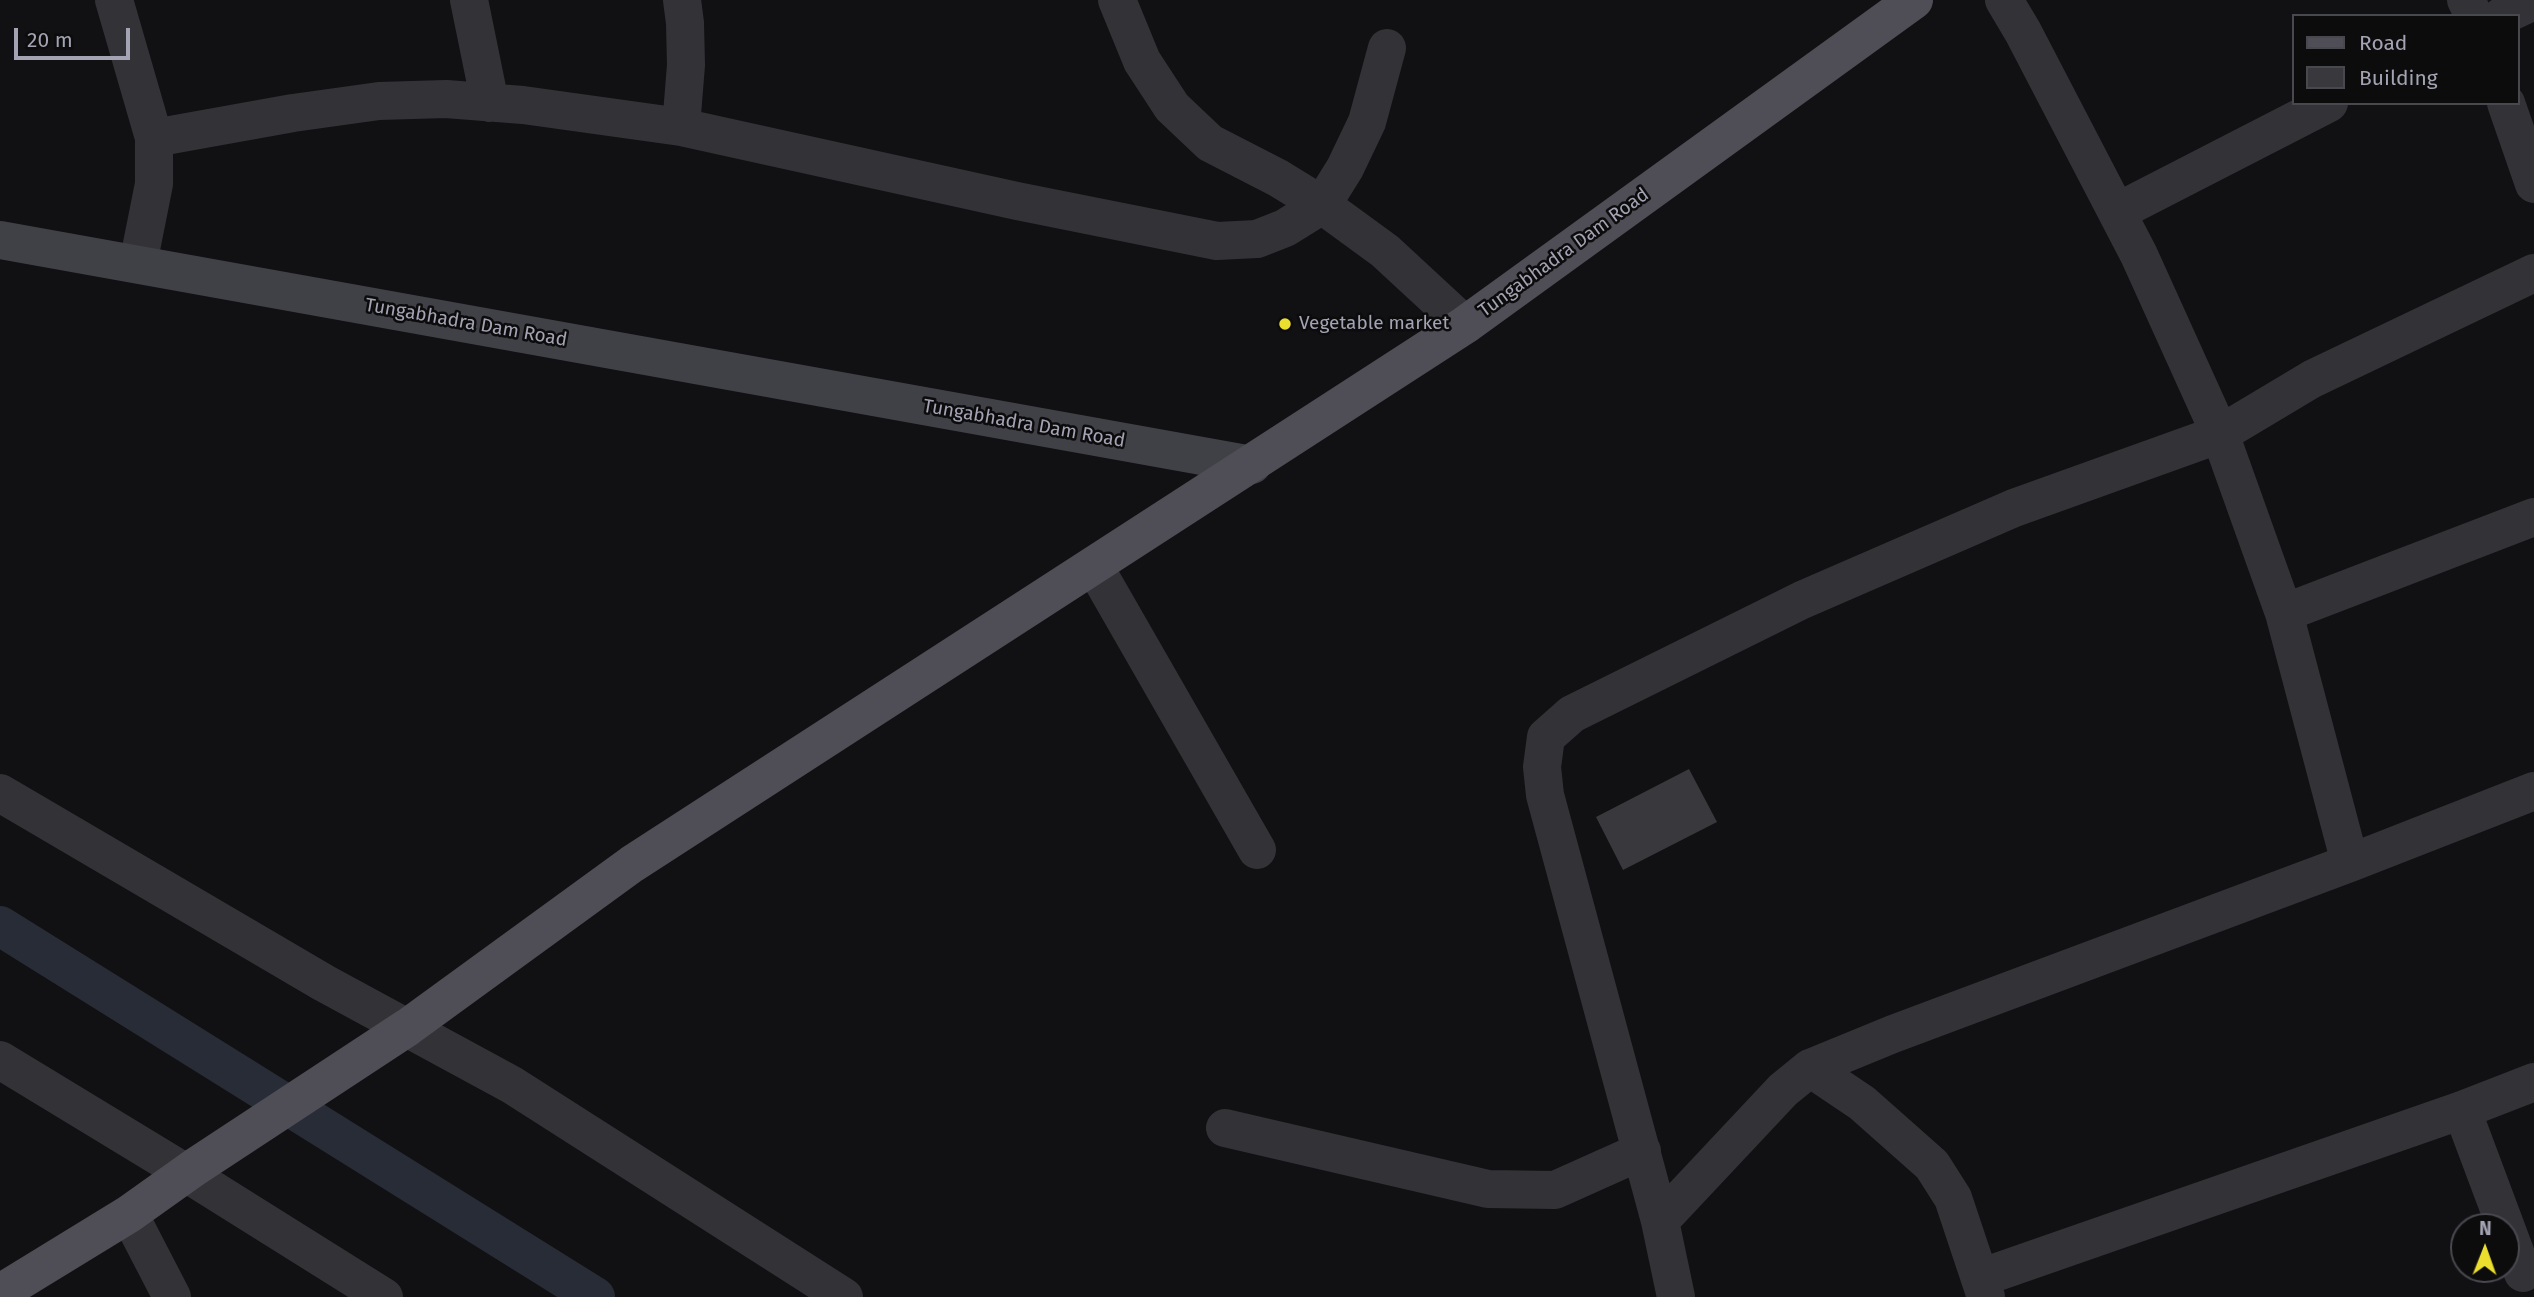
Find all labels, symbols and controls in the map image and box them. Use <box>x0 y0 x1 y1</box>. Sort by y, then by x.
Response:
scale bar <box>18 14 133 58</box>
legend <box>2292 14 2520 105</box>
text: 20 m <box>27 27 73 53</box>
text: Road <box>2359 30 2407 56</box>
text: Building <box>2359 65 2438 91</box>
street label: Tungabhadra Dam Road <box>1474 184 1654 322</box>
street label: Tungabhadra Dam Road <box>363 294 569 352</box>
place label: Vegetable market <box>1299 313 1449 335</box>
marker: Vegetable market <box>1277 316 1293 332</box>
street label: Tungabhadra Dam Road <box>921 395 1127 453</box>
north arrow <box>2450 1213 2520 1283</box>
text: N <box>2479 1217 2492 1240</box>

